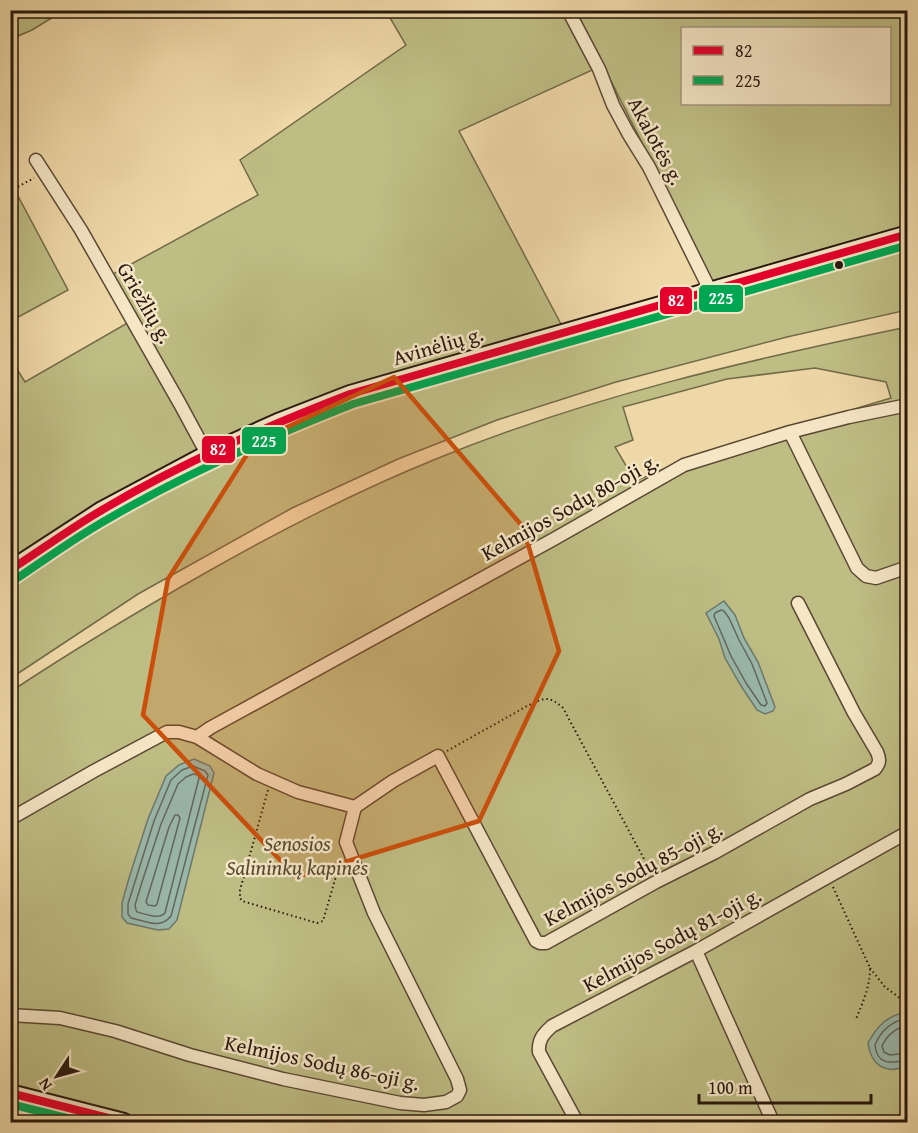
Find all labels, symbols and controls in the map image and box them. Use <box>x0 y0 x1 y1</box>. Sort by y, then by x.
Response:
legend <box>681 27 891 105</box>
text: 82 <box>735 37 752 64</box>
text: 225 <box>735 67 761 94</box>
street label: Akalotės g. <box>620 91 693 190</box>
street label: Griežlių g. <box>110 256 181 349</box>
unlabelled marker <box>833 259 845 271</box>
line badge: 225 <box>698 284 744 313</box>
line badge: 82 <box>659 286 693 315</box>
text: 225 <box>709 286 733 310</box>
text: 82 <box>668 288 684 312</box>
street label: Avinėlių g. <box>389 318 487 373</box>
line badge: 225 <box>241 426 287 455</box>
text: 225 <box>252 429 276 453</box>
line badge: 82 <box>201 435 236 464</box>
text: 82 <box>210 437 226 461</box>
street label: Kelmijos Sodų 80-oji g. <box>475 445 664 568</box>
street label: Kelmijos Sodų 85-oji g. <box>538 813 728 934</box>
park label: Senosios Salininkų kapinės <box>226 828 369 883</box>
street label: Kelmijos Sodų 81-oji g. <box>577 879 767 1000</box>
street label: Kelmijos Sodų 86-oji g. <box>222 1027 422 1098</box>
north arrow <box>27 1046 87 1106</box>
scale bar <box>699 1067 872 1105</box>
text: N <box>32 1073 58 1096</box>
text: 100 m <box>708 1074 753 1101</box>

